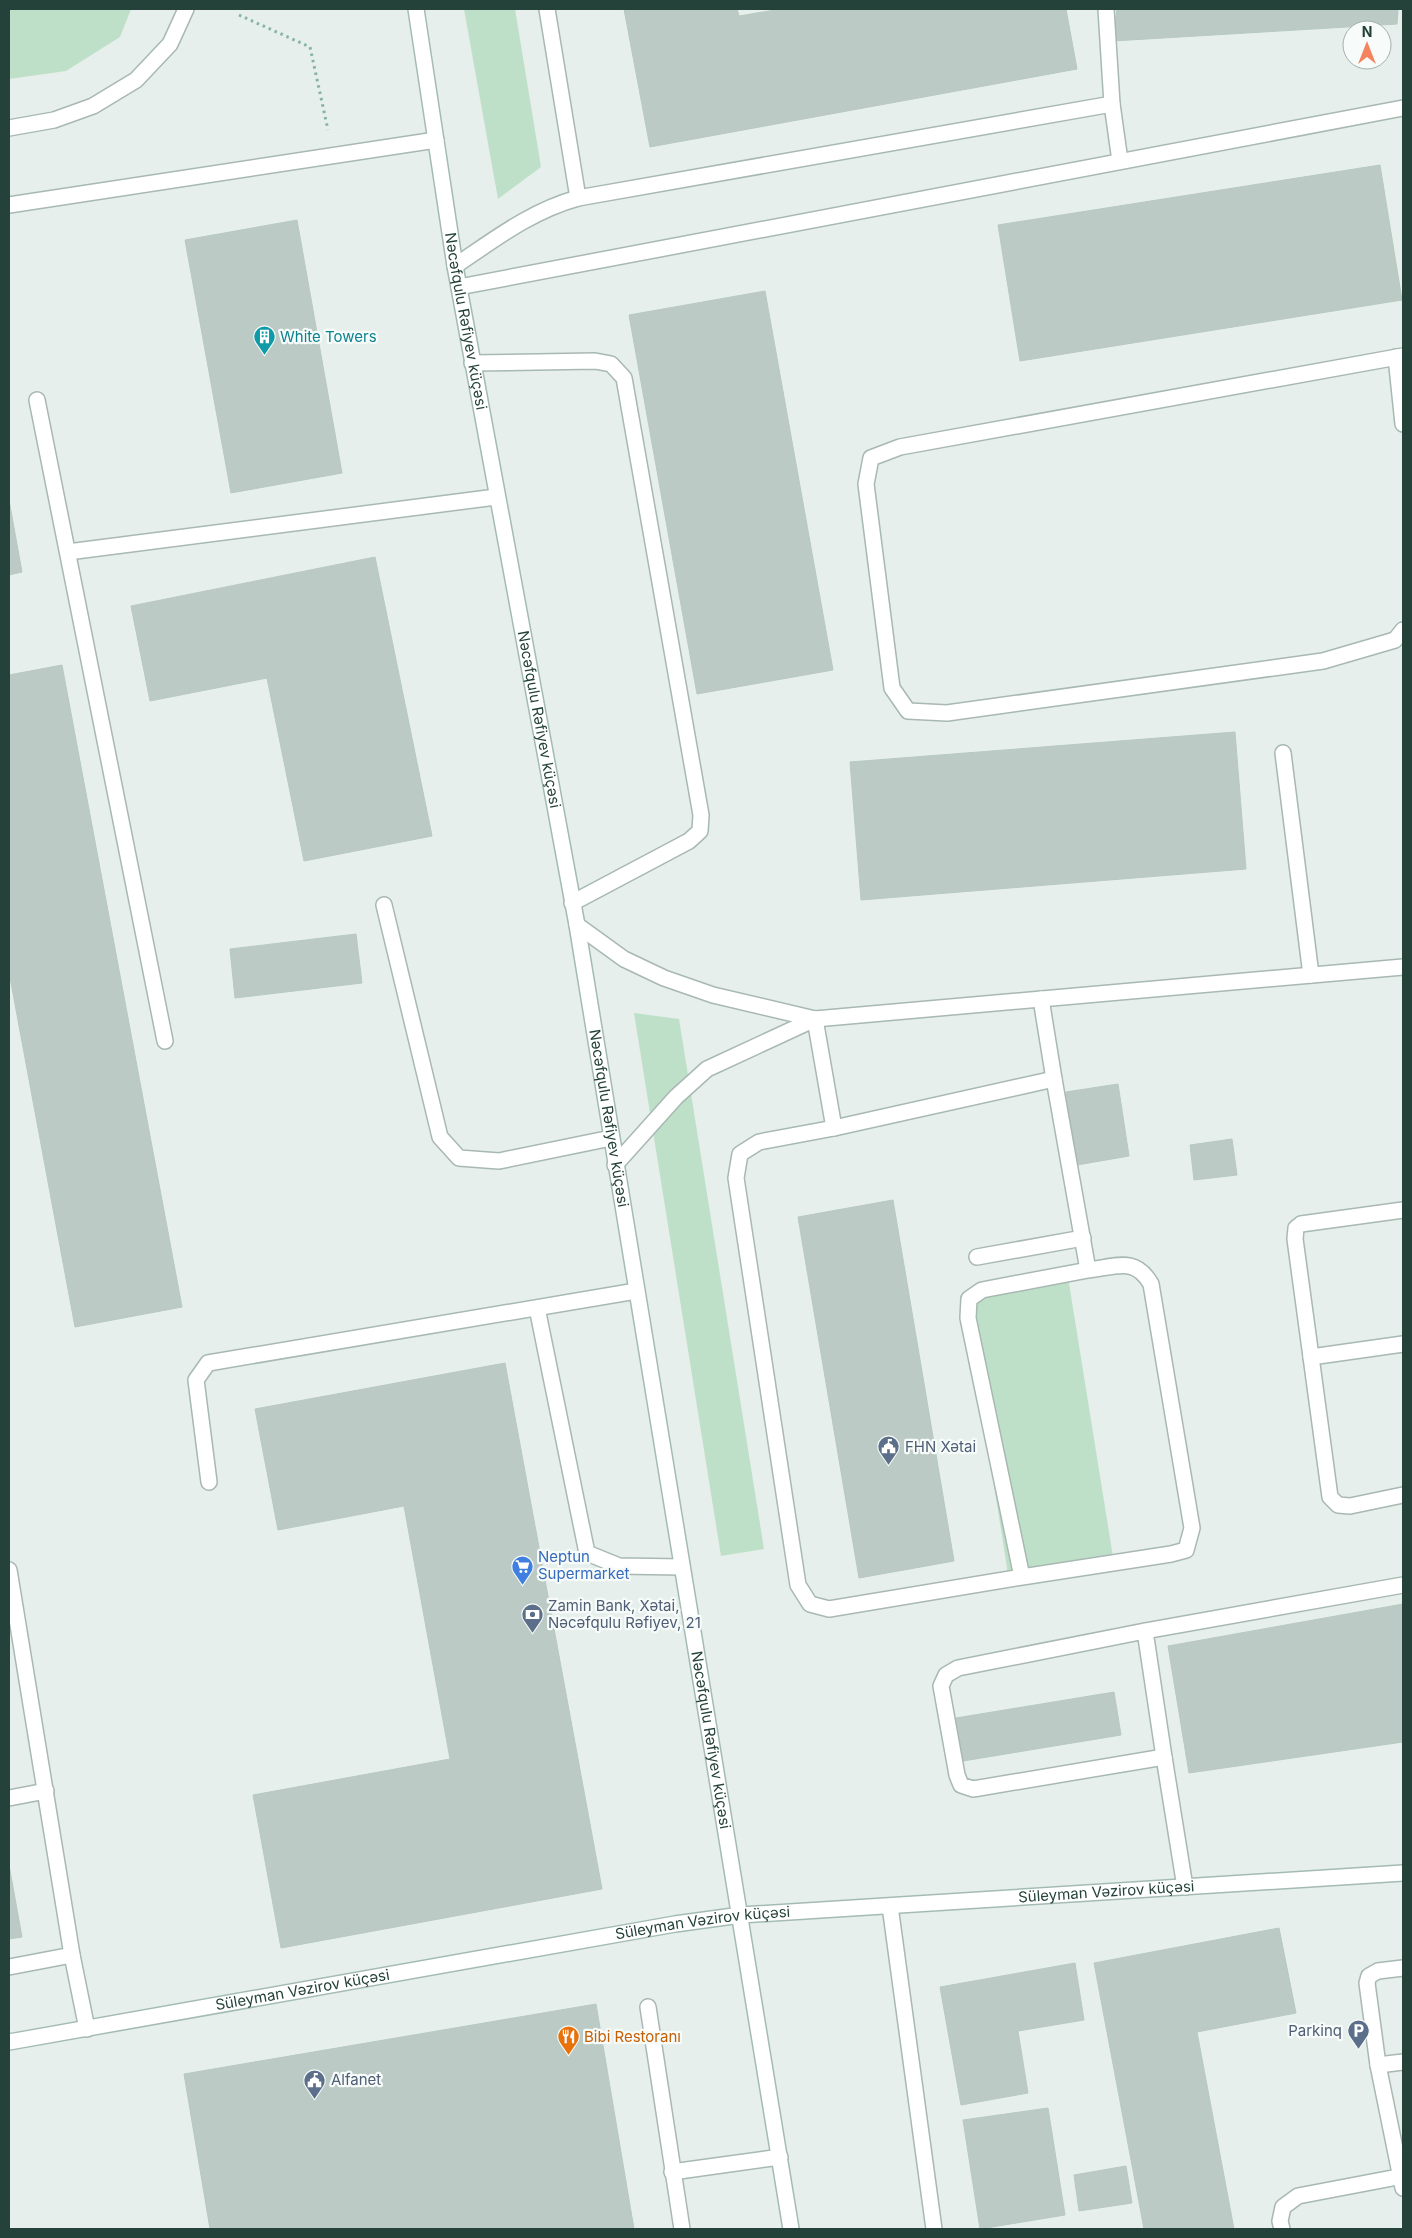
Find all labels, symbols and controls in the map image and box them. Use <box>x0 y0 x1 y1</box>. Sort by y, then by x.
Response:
north arrow <box>1342 20 1392 70</box>
text: N <box>1362 23 1372 40</box>
street label: Nəcəfqulu Rəfiyev küçəsi <box>441 231 491 411</box>
building icon: White Towers <box>252 325 276 356</box>
place label: White Towers <box>280 327 377 346</box>
street label: Nəcəfqulu Rəfiyev küçəsi <box>514 629 565 809</box>
street label: Nəcəfqulu Rəfiyev küçəsi <box>585 1028 633 1209</box>
public building icon: FHN Xətai <box>877 1435 901 1466</box>
place label: FHN Xətai <box>905 1437 976 1456</box>
place label: Neptun Supermarket <box>538 1547 629 1583</box>
supermarket icon: Neptun Supermarket <box>510 1554 534 1585</box>
place label: Zamin Bank, Xətai, Nəcəfqulu Rəfiyev, 21 <box>548 1596 701 1632</box>
bank icon: Zamin Bank, Xətai, Nəcəfqulu Rəfiyev, 21 <box>520 1603 544 1634</box>
street label: Nəcəfqulu Rəfiyev küçəsi <box>687 1650 735 1830</box>
street label: Süleyman Vəzirov küçəsi <box>1018 1876 1195 1906</box>
street label: Süleyman Vəzirov küçəsi <box>614 1902 791 1943</box>
street label: Süleyman Vəzirov küçəsi <box>214 1965 391 2014</box>
parking icon: Parkinq <box>1346 2019 1370 2050</box>
place label: Parkinq <box>1288 2021 1342 2040</box>
restaurant icon: ‌Bibi Restoranı <box>556 2025 580 2056</box>
place label: ‌Bibi Restoranı <box>584 2027 681 2046</box>
public building icon: Alfanet <box>303 2068 327 2099</box>
place label: Alfanet <box>331 2070 381 2089</box>

